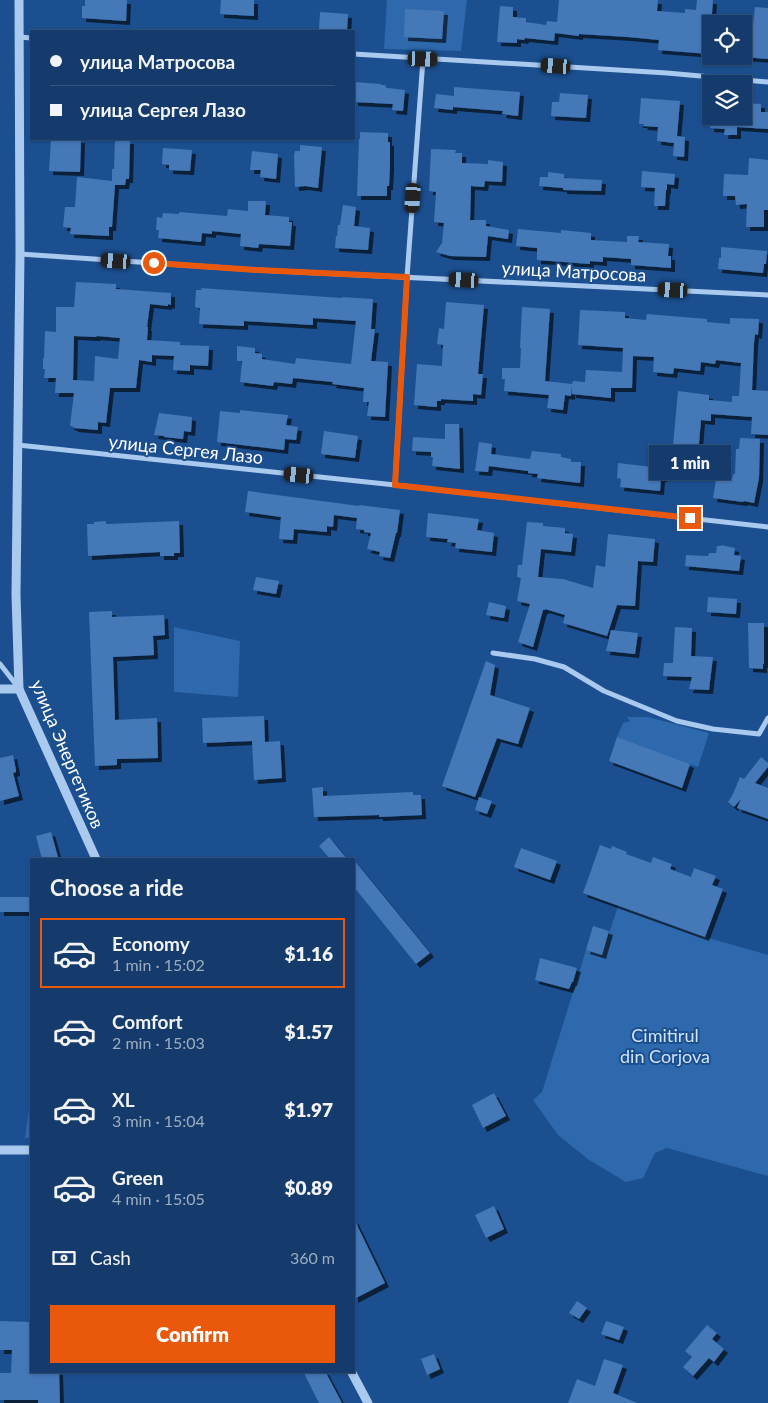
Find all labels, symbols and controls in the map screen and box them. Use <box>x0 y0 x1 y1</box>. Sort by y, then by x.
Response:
map controls <box>702 15 752 125</box>
button: locate <box>702 15 752 65</box>
text: улица Матросова <box>80 50 235 73</box>
car <box>407 51 438 67</box>
car <box>540 57 571 75</box>
button: layers <box>702 75 752 125</box>
text: улица Сергея Лазо <box>80 98 246 121</box>
car <box>404 183 421 213</box>
car <box>100 252 131 270</box>
route start <box>143 252 165 274</box>
street label: улица Матросова <box>501 256 647 286</box>
car <box>448 272 479 288</box>
car <box>657 282 688 298</box>
street label: улица Сергея Лазо <box>108 430 264 468</box>
callout: 1 min <box>649 446 731 480</box>
text: 1 min <box>670 453 710 472</box>
car <box>283 466 314 484</box>
route end <box>679 507 701 529</box>
street label: улица Энергетиков <box>27 676 109 832</box>
text: Choose a ride <box>50 874 184 901</box>
icon: car <box>52 931 97 976</box>
text: Economy <box>112 932 190 955</box>
text: $1.16 <box>284 942 333 965</box>
text: 1 min · 15:02 <box>112 955 205 974</box>
icon: car <box>52 1009 97 1054</box>
text: Comfort <box>112 1010 183 1033</box>
text: $1.57 <box>284 1020 333 1043</box>
park label: Cimitirul din Corjova <box>620 1024 710 1067</box>
text: 2 min · 15:03 <box>112 1033 205 1052</box>
icon: car <box>52 1087 97 1132</box>
text: XL <box>112 1088 135 1111</box>
text: $1.97 <box>284 1098 333 1121</box>
text: 3 min · 15:04 <box>112 1111 205 1130</box>
icon: car <box>52 1165 97 1210</box>
text: Green <box>112 1166 163 1189</box>
text: $0.89 <box>284 1176 333 1199</box>
text: 4 min · 15:05 <box>112 1189 205 1208</box>
icon: cash <box>50 1244 78 1272</box>
text: Cash <box>90 1246 131 1269</box>
text: 360 m <box>290 1248 335 1267</box>
button: Confirm <box>50 1305 335 1363</box>

